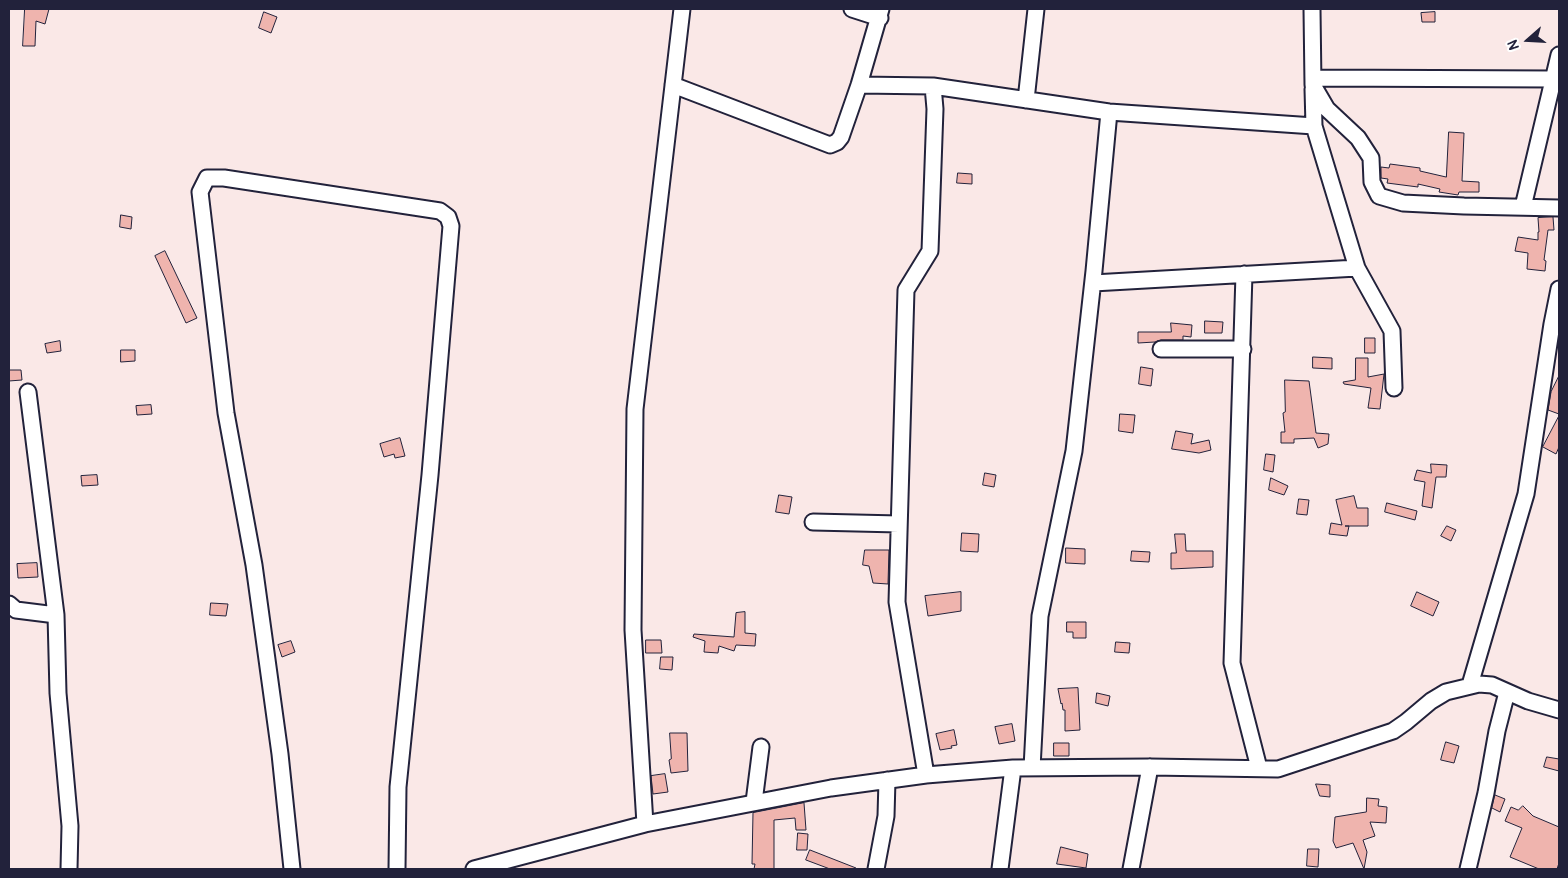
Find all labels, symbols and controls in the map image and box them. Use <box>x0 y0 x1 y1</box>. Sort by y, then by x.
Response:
north arrow <box>1503 15 1553 65</box>
text: N <box>1504 38 1523 52</box>

